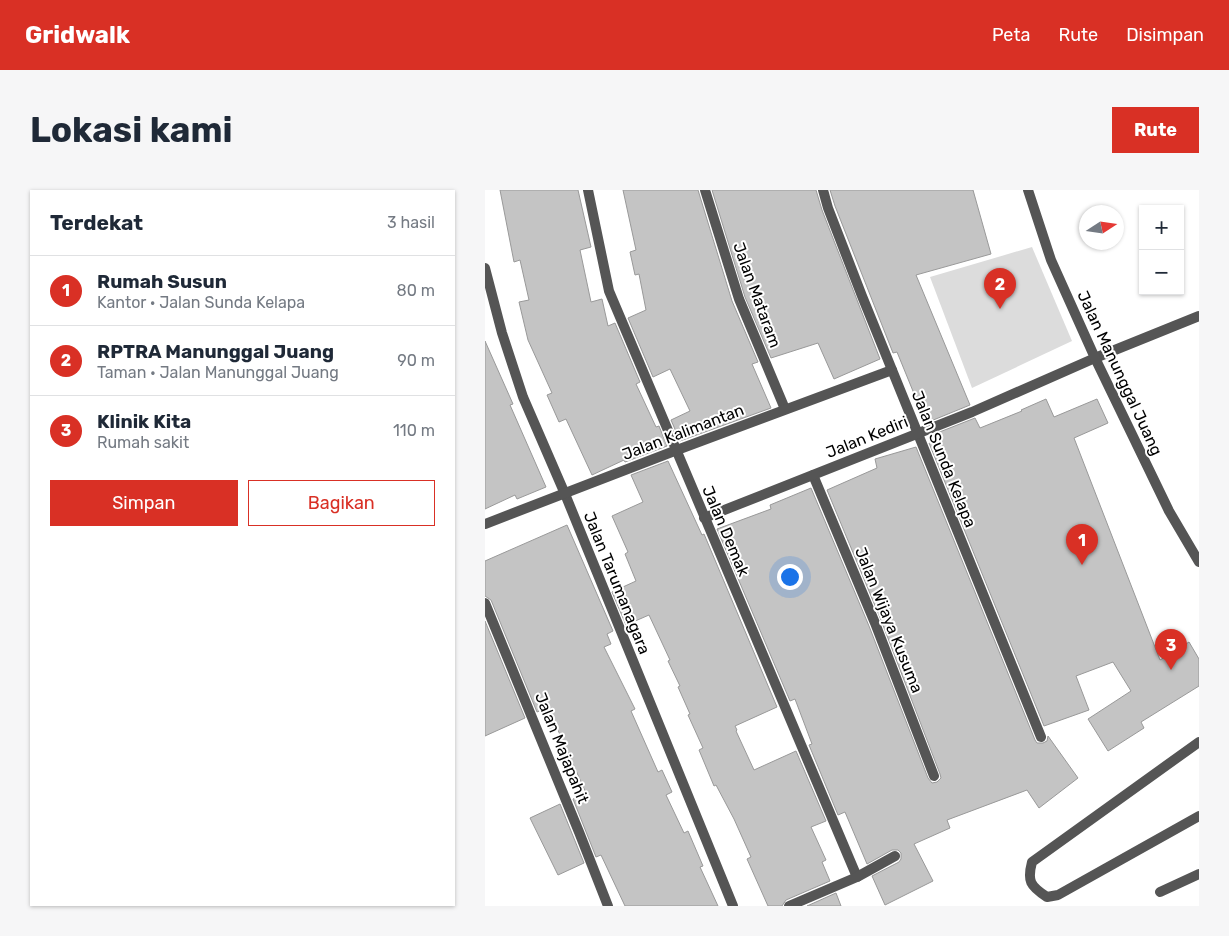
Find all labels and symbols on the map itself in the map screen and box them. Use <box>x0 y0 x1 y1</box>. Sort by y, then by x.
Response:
north arrow <box>1079 205 1124 250</box>
street label: Jalan Mataram <box>729 240 785 350</box>
pin: 2 <box>984 268 1016 309</box>
street label: Jalan Manunggal Juang <box>1073 288 1167 458</box>
street label: Jalan Sunda Kelapa <box>908 388 980 530</box>
street label: Jalan Kalimantan <box>619 400 747 464</box>
street label: Jalan Kediri <box>823 412 911 462</box>
street label: Jalan Demak <box>698 483 754 580</box>
street label: Jalan Tarumanagara <box>580 509 654 657</box>
pin: 1 <box>1066 524 1098 565</box>
street label: Jalan Wijaya Kusuma <box>851 544 927 696</box>
your location <box>777 564 803 590</box>
pin: 3 <box>1155 629 1187 670</box>
street label: Jalan Majapahit <box>531 690 593 806</box>

